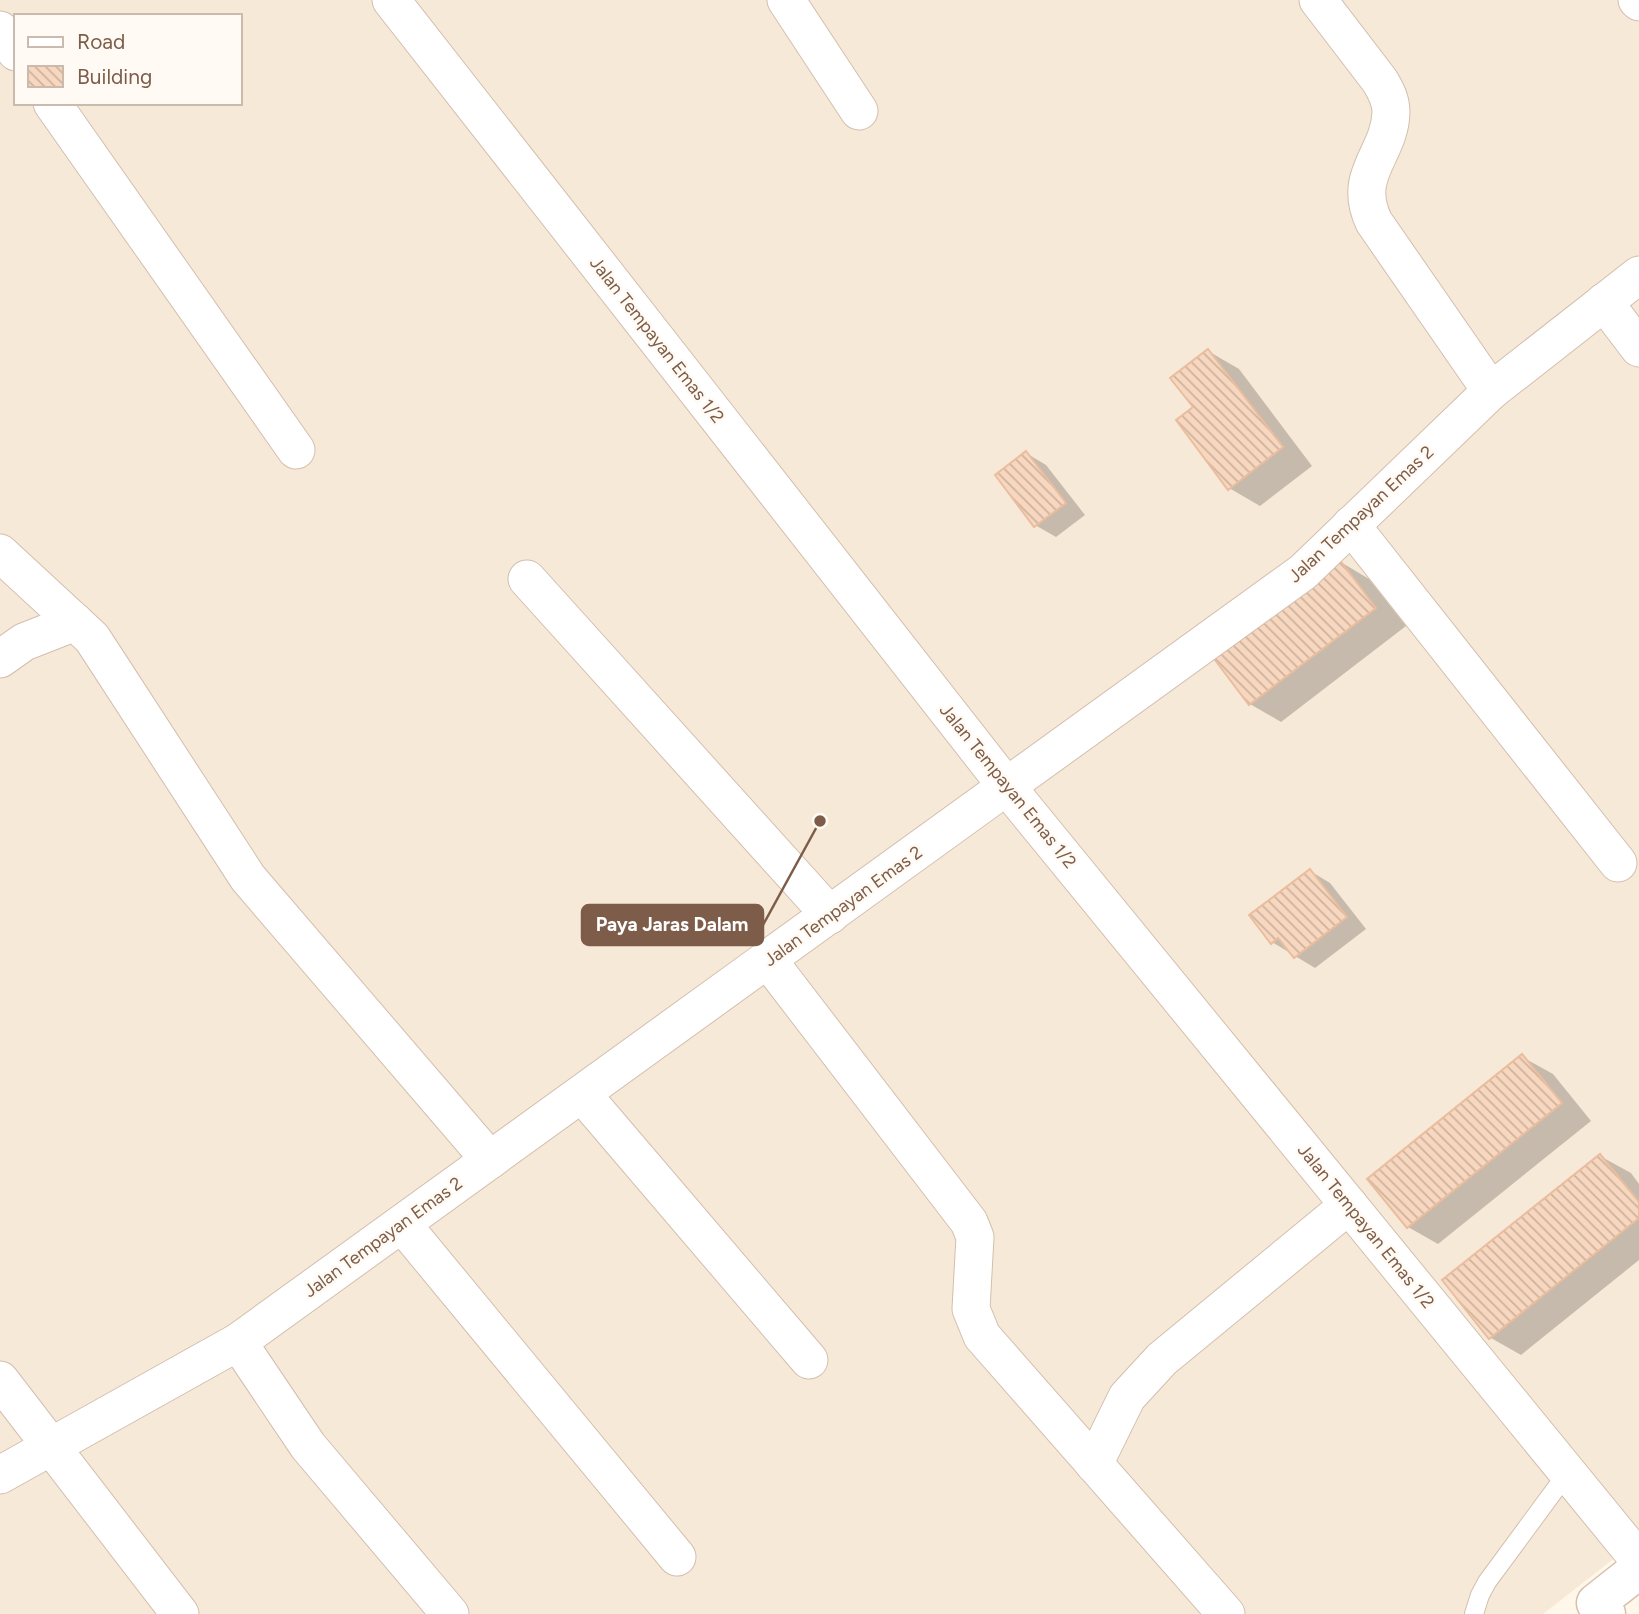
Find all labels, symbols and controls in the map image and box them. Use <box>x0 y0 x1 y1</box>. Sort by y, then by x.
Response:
legend <box>14 14 242 105</box>
text: Road <box>77 29 125 54</box>
text: Building <box>77 64 152 89</box>
street label: Jalan Tempayan Emas 1/2 <box>585 252 729 428</box>
street label: Jalan Tempayan Emas 2 <box>1284 441 1438 587</box>
street label: Jalan Tempayan Emas 1/2 <box>935 699 1081 873</box>
street label: Jalan Tempayan Emas 2 <box>759 841 927 971</box>
callout: Paya Jaras Dalam <box>582 905 763 945</box>
text: Paya Jaras Dalam <box>596 913 748 936</box>
street label: Jalan Tempayan Emas 1/2 <box>1293 1139 1439 1313</box>
street label: Jalan Tempayan Emas 2 <box>299 1172 467 1302</box>

